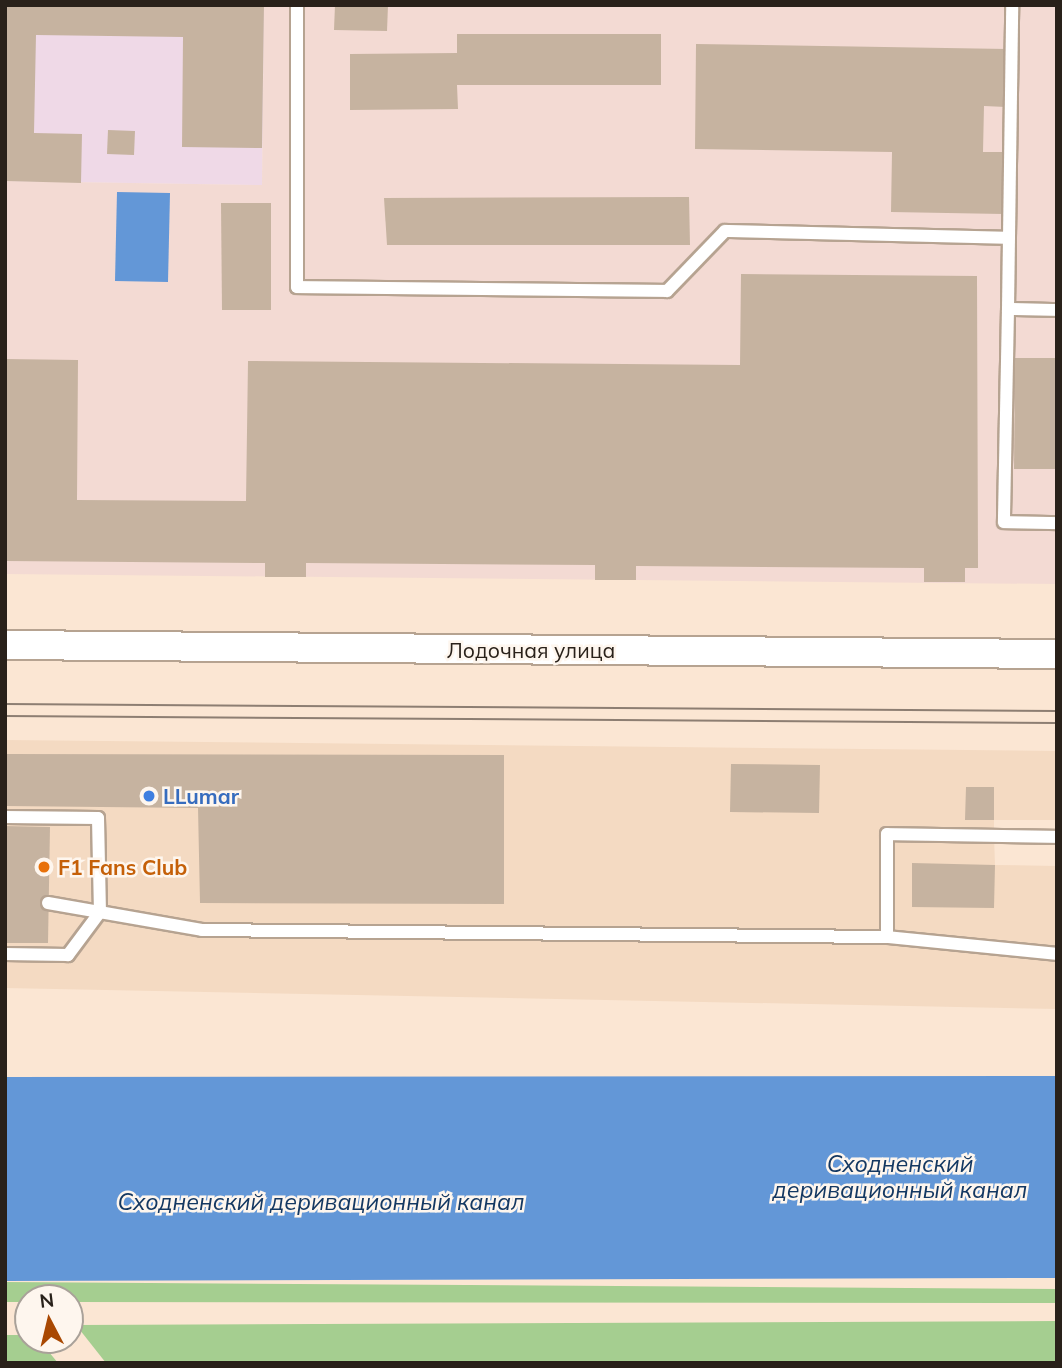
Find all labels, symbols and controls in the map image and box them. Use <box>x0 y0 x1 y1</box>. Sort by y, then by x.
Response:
street label: Лодочная улица <box>447 637 615 663</box>
place label: LLumar <box>163 783 239 809</box>
marker: LLumar <box>141 788 157 804</box>
place label: F1 Fans Club <box>58 854 187 880</box>
marker: F1 Fans Club <box>36 859 52 875</box>
water label: Сходненский деривационный канал <box>773 1150 1027 1204</box>
water label: Сходненский деривационный канал <box>117 1188 525 1216</box>
north arrow <box>14 1284 84 1354</box>
text: N <box>38 1287 55 1313</box>

